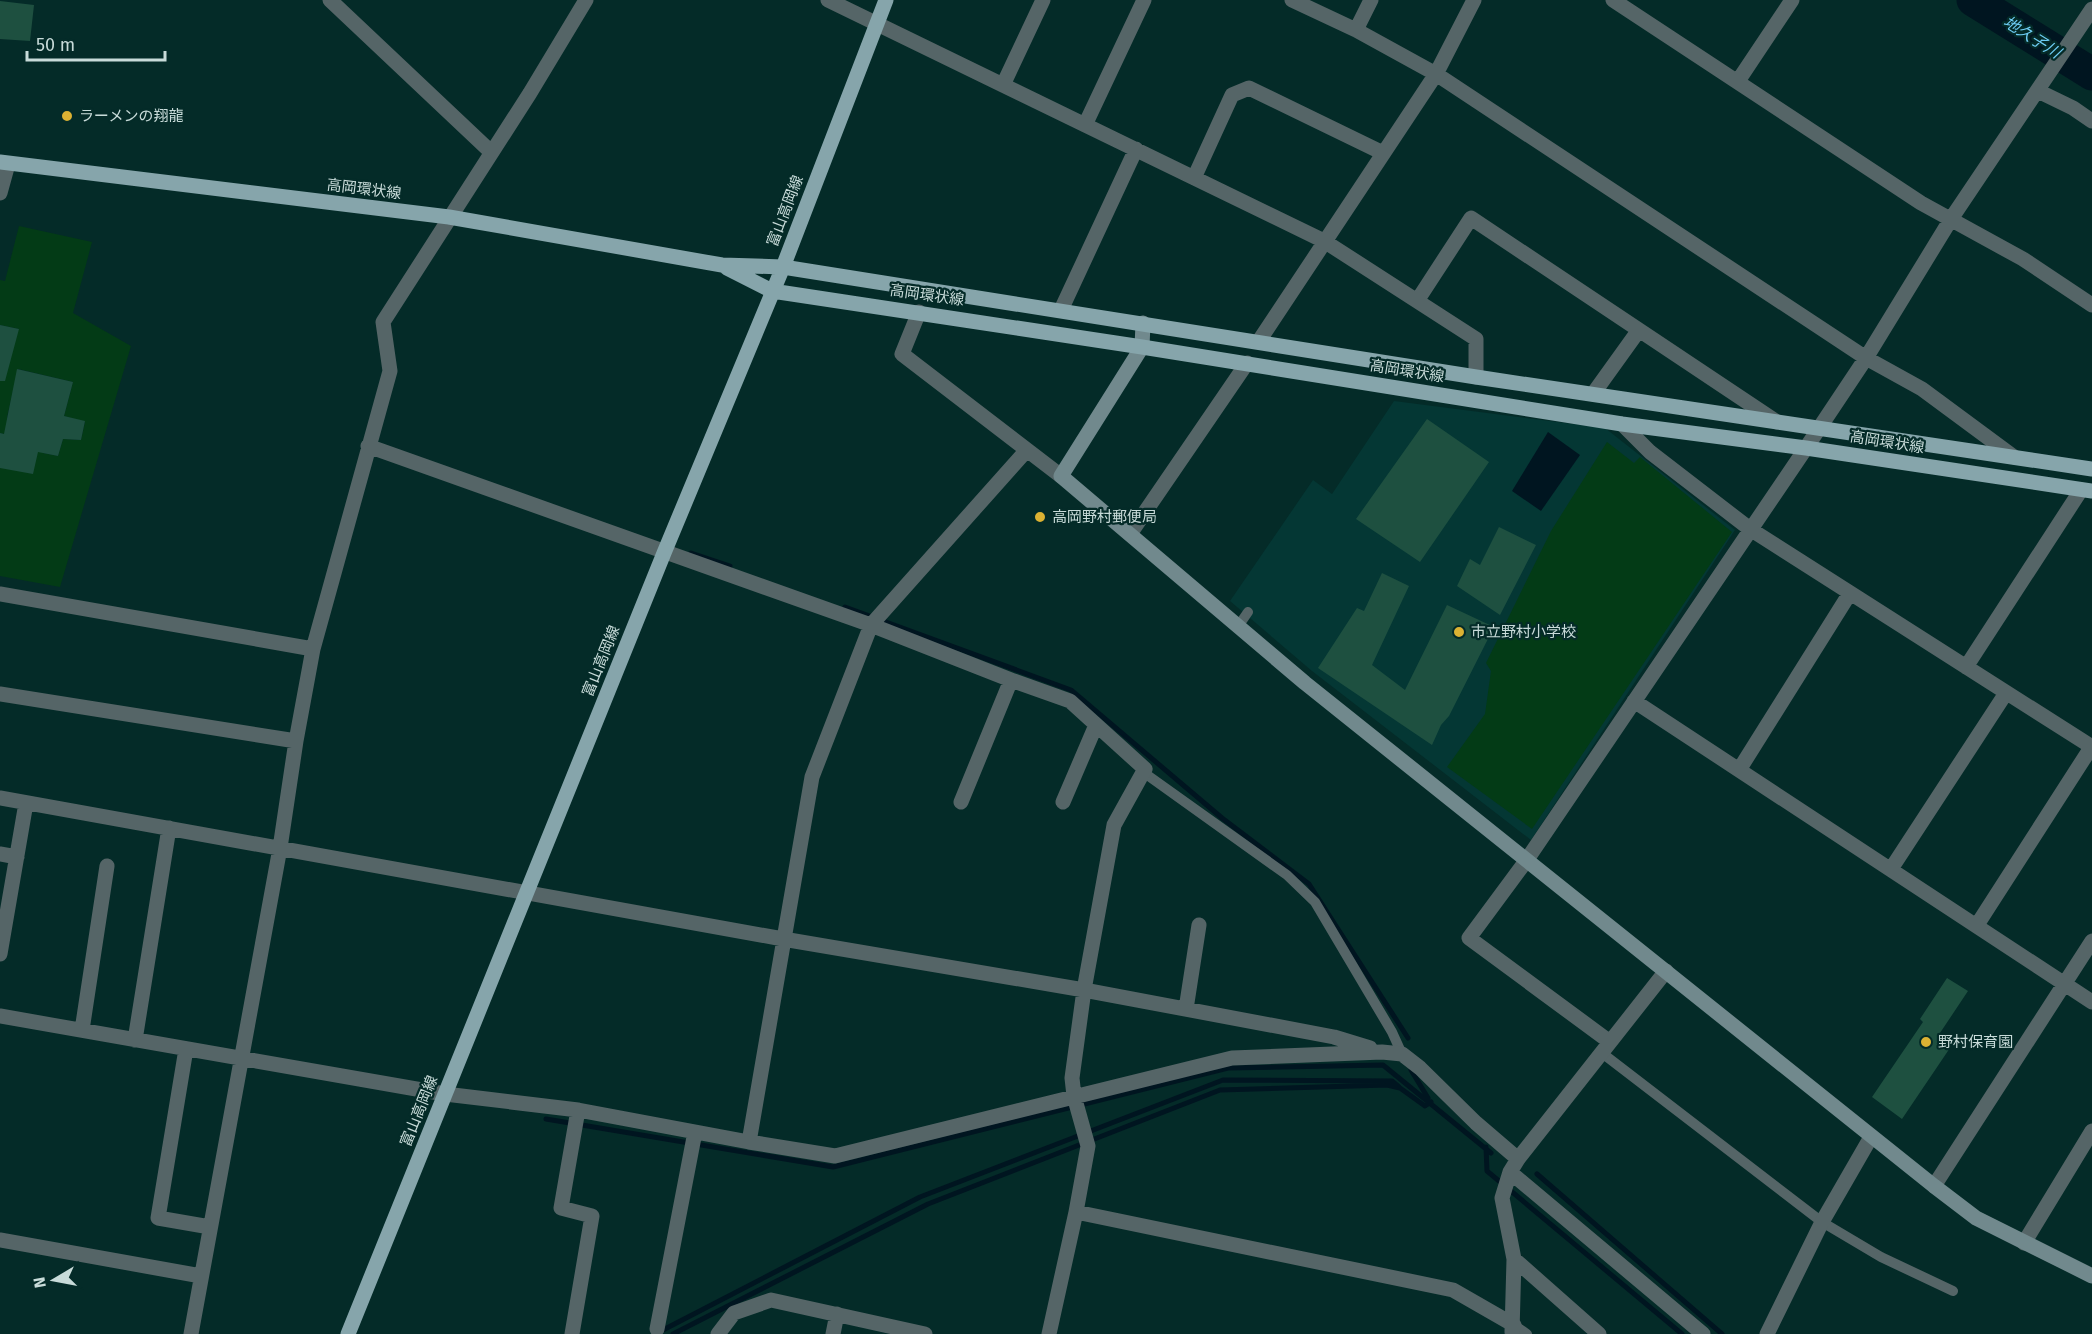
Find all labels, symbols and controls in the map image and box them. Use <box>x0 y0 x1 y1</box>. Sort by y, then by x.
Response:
water label: 地久子川 <box>2000 12 2066 63</box>
scale bar <box>27 24 165 62</box>
text: 50 m <box>36 34 75 56</box>
place label: ラーメンの翔龍 <box>79 107 183 125</box>
marker: ラーメンの翔龍 <box>60 109 74 123</box>
street label: 富山高岡線 <box>763 173 807 249</box>
street label: 高岡環状線 <box>326 175 402 203</box>
street label: 高岡環状線 <box>889 281 965 309</box>
street label: 高岡環状線 <box>1369 356 1445 386</box>
street label: 高岡環状線 <box>1849 427 1925 457</box>
place label: 高岡野村郵便局 <box>1052 508 1157 526</box>
marker: 高岡野村郵便局 <box>1033 510 1047 524</box>
street label: 富山高岡線 <box>579 623 623 699</box>
place label: 市立野村小学校 <box>1471 623 1576 641</box>
marker: 市立野村小学校 <box>1452 625 1466 639</box>
place label: 野村保育園 <box>1938 1033 2013 1051</box>
marker: 野村保育園 <box>1919 1035 1933 1049</box>
street label: 富山高岡線 <box>397 1073 441 1149</box>
north arrow <box>24 1250 84 1310</box>
text: N <box>29 1276 50 1289</box>

